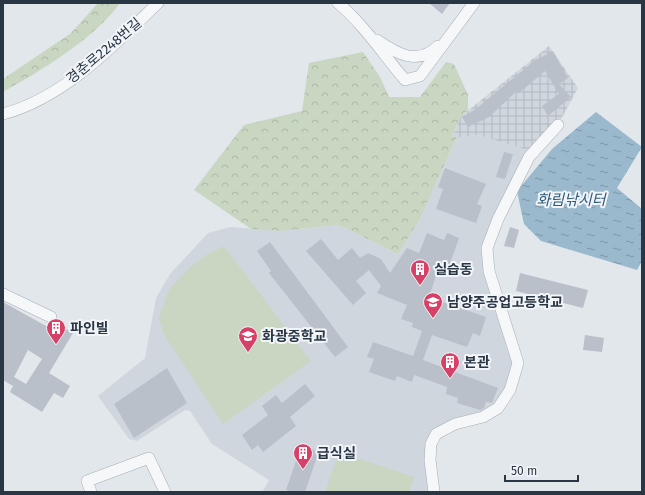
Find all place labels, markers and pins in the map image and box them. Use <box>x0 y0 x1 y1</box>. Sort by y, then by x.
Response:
building icon: 실습동 <box>409 258 431 286</box>
place label: 실습동 <box>434 261 473 278</box>
school or university icon: 남양주공업고등학교 <box>422 291 444 319</box>
place label: 남양주공업고등학교 <box>447 294 563 311</box>
building icon: 파인빌 <box>45 317 67 345</box>
place label: 파인빌 <box>70 320 109 337</box>
school or university icon: 화광중학교 <box>237 325 259 353</box>
place label: 화광중학교 <box>262 328 327 345</box>
building icon: 본관 <box>439 351 461 379</box>
place label: 본관 <box>464 354 490 371</box>
building icon: 급식실 <box>292 442 314 470</box>
place label: 급식실 <box>317 445 356 462</box>

